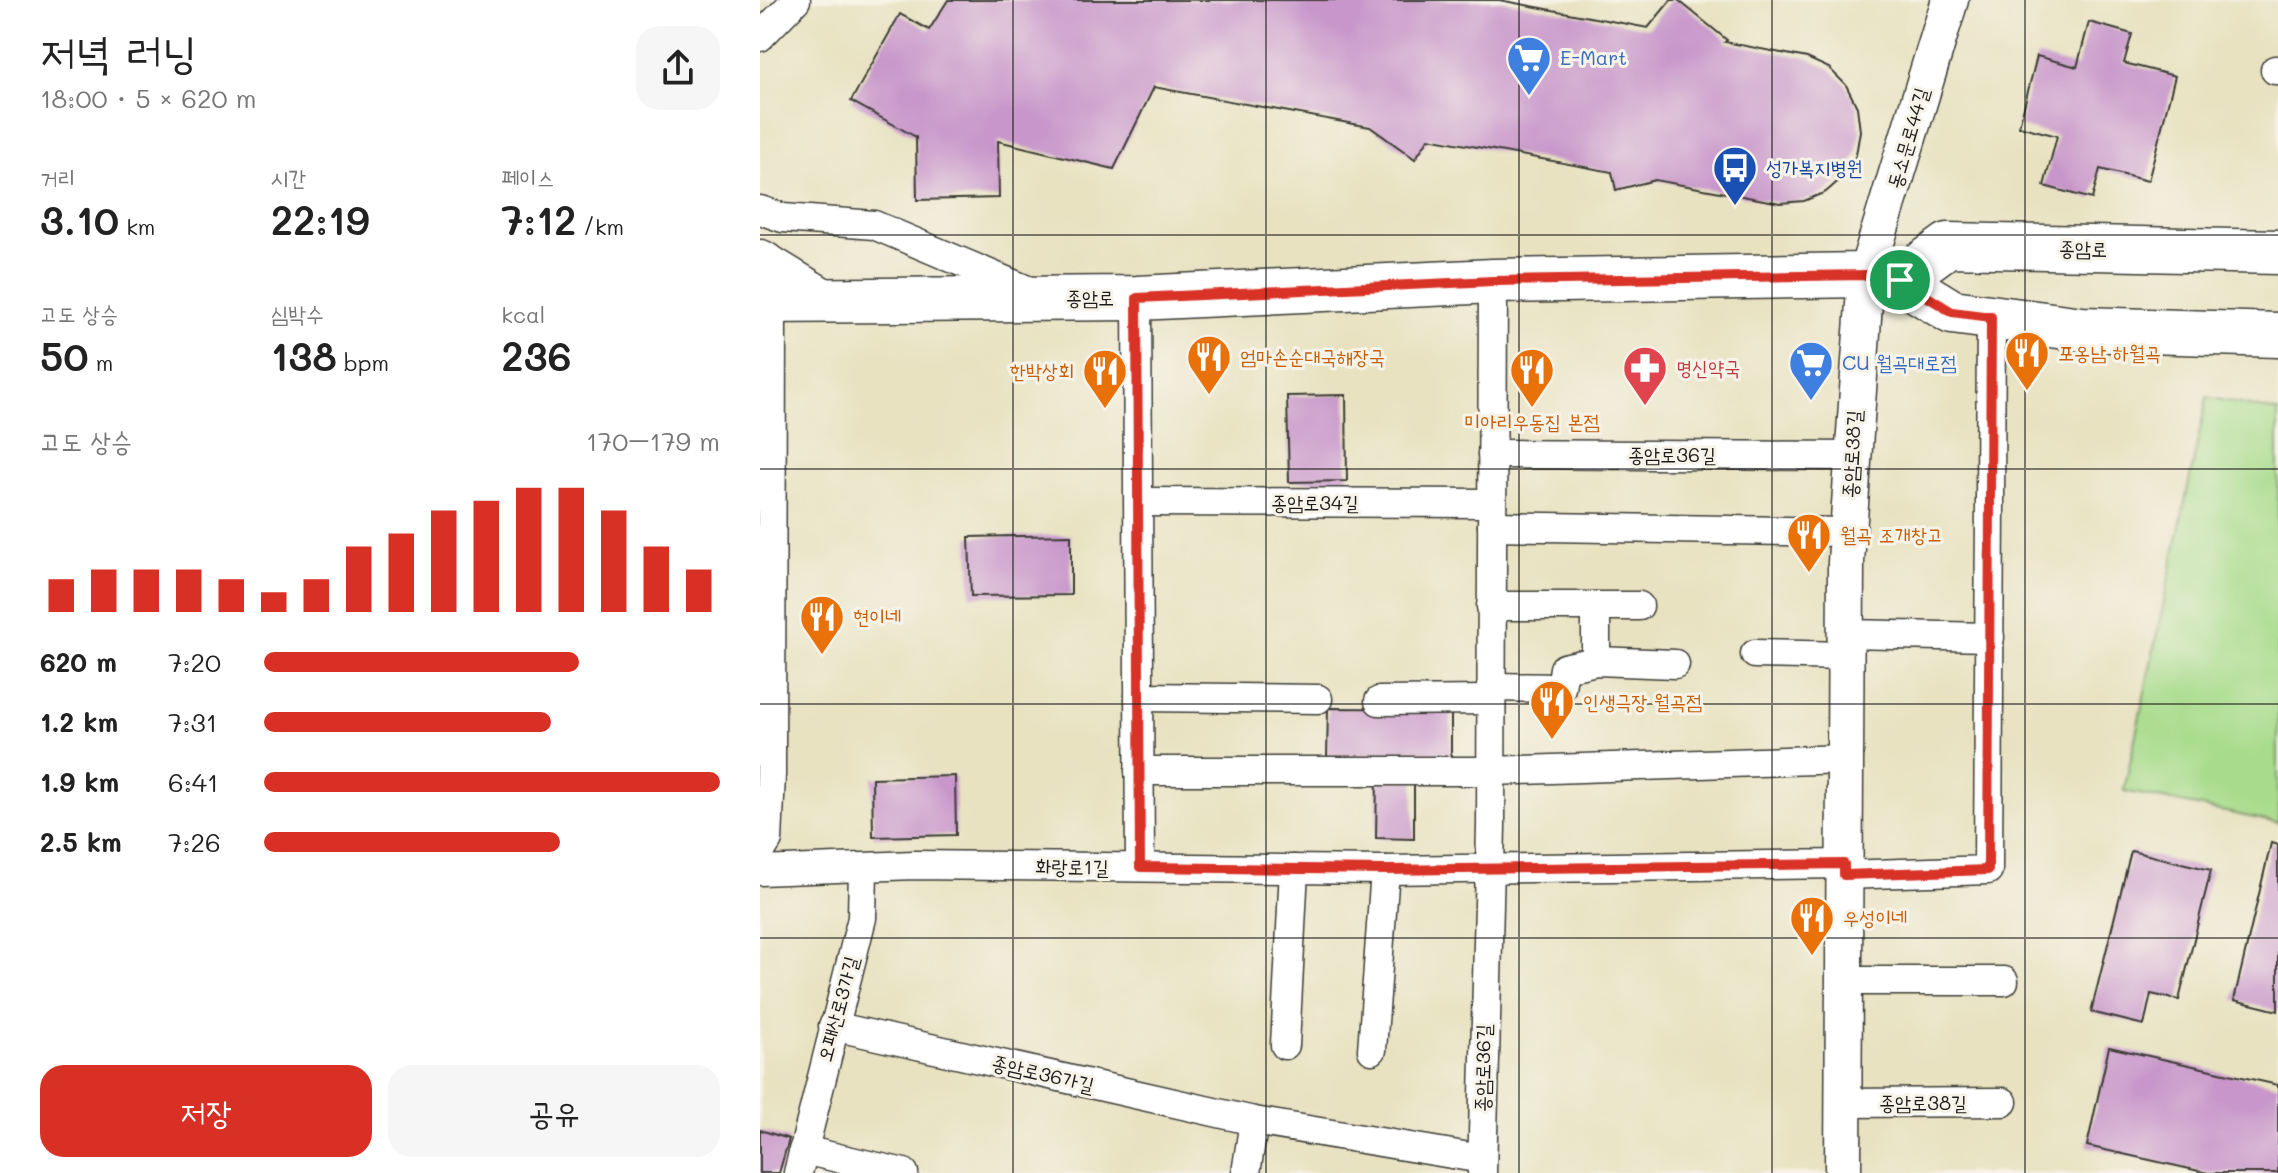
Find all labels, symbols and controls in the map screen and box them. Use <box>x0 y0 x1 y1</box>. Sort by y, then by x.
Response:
text: 저녁 러닝 <box>40 22 197 79</box>
button: share <box>636 26 720 110</box>
supermarket icon: E-Mart <box>1505 34 1553 97</box>
place label: E-Mart <box>1560 44 1627 70</box>
text: 18:00 · 5 × 620 m <box>40 81 257 115</box>
street label: 동소문로44길 <box>1880 84 1934 191</box>
bus stop icon: 성가복지병원 <box>1711 144 1759 207</box>
place label: 성가복지병원 <box>1766 154 1863 180</box>
text: 거리 <box>40 163 75 192</box>
text: 시간 <box>271 163 306 192</box>
text: 페이스 <box>501 163 554 192</box>
text: 3.10 <box>40 193 119 245</box>
text: 22:19 <box>271 193 370 245</box>
text: 7:12 <box>501 193 576 245</box>
text: km <box>119 212 155 241</box>
text: /km <box>576 212 624 241</box>
street label: 종암로 <box>2059 235 2107 261</box>
pin <box>1866 246 1934 314</box>
icon: arrive <box>1878 258 1922 302</box>
street label: 종암로 <box>1066 284 1114 310</box>
text: 고도 상승 <box>40 299 118 328</box>
text: 심박수 <box>271 299 324 328</box>
text: kcal <box>501 300 545 329</box>
text: 50 <box>40 329 89 381</box>
text: 138 <box>271 329 337 381</box>
text: 236 <box>501 329 572 381</box>
restaurant icon: 포옹남 하월곡 <box>2003 329 2051 392</box>
restaurant icon: 엄마손순대국해장국 <box>1185 333 1233 396</box>
supermarket icon: CU 월곡대로점 <box>1787 339 1835 402</box>
place label: 포옹남 하월곡 <box>2058 339 2161 365</box>
place label: 엄마손순대국해장국 <box>1240 343 1385 369</box>
pharmacy icon: 명신약국 <box>1621 344 1669 407</box>
restaurant icon: 미아리우동집 본점 <box>1508 346 1556 409</box>
restaurant icon: 한박상회 <box>1081 347 1129 410</box>
text: m <box>89 348 113 377</box>
text: bpm <box>337 348 389 377</box>
place label: CU 월곡대로점 <box>1842 349 1957 375</box>
place label: 명신약국 <box>1676 354 1740 380</box>
place label: 한박상회 <box>1010 357 1074 383</box>
place label: 미아리우동집 본점 <box>1464 408 1600 434</box>
street label: 종암로38길 <box>1836 409 1866 499</box>
text: 고도 상승 <box>40 424 132 458</box>
text: 170–179 m <box>586 424 720 458</box>
street label: 종암로36길 <box>1628 441 1716 467</box>
street label: 종암로34길 <box>1271 489 1359 515</box>
restaurant icon: 월곡 조개창고 <box>1785 511 1833 574</box>
place label: 월곡 조개창고 <box>1840 521 1943 547</box>
restaurant icon: 현이네 <box>798 593 846 656</box>
place label: 현이네 <box>853 603 901 629</box>
text: 620 m <box>40 645 117 679</box>
text: 7:20 <box>168 645 221 679</box>
restaurant icon: 인생극장 월곡점 <box>1528 678 1576 741</box>
place label: 인생극장 월곡점 <box>1583 688 1702 714</box>
text: 1.2 km <box>40 705 118 739</box>
text: 7:31 <box>168 705 217 739</box>
text: 1.9 km <box>40 765 119 799</box>
text: 6:41 <box>168 765 219 799</box>
text: 2.5 km <box>40 825 122 859</box>
text: 7:26 <box>168 825 221 859</box>
street label: 화랑로1길 <box>1035 852 1109 880</box>
restaurant icon: 우성이네 <box>1788 894 1836 957</box>
place label: 우성이네 <box>1843 904 1907 930</box>
street label: 오패산로3가길 <box>810 953 864 1064</box>
street label: 종암로36길 <box>1468 1024 1496 1112</box>
street label: 종암로36가길 <box>989 1049 1097 1097</box>
button: 저장 <box>40 1065 372 1157</box>
button: 공유 <box>388 1065 720 1157</box>
street label: 종암로38길 <box>1879 1089 1967 1115</box>

